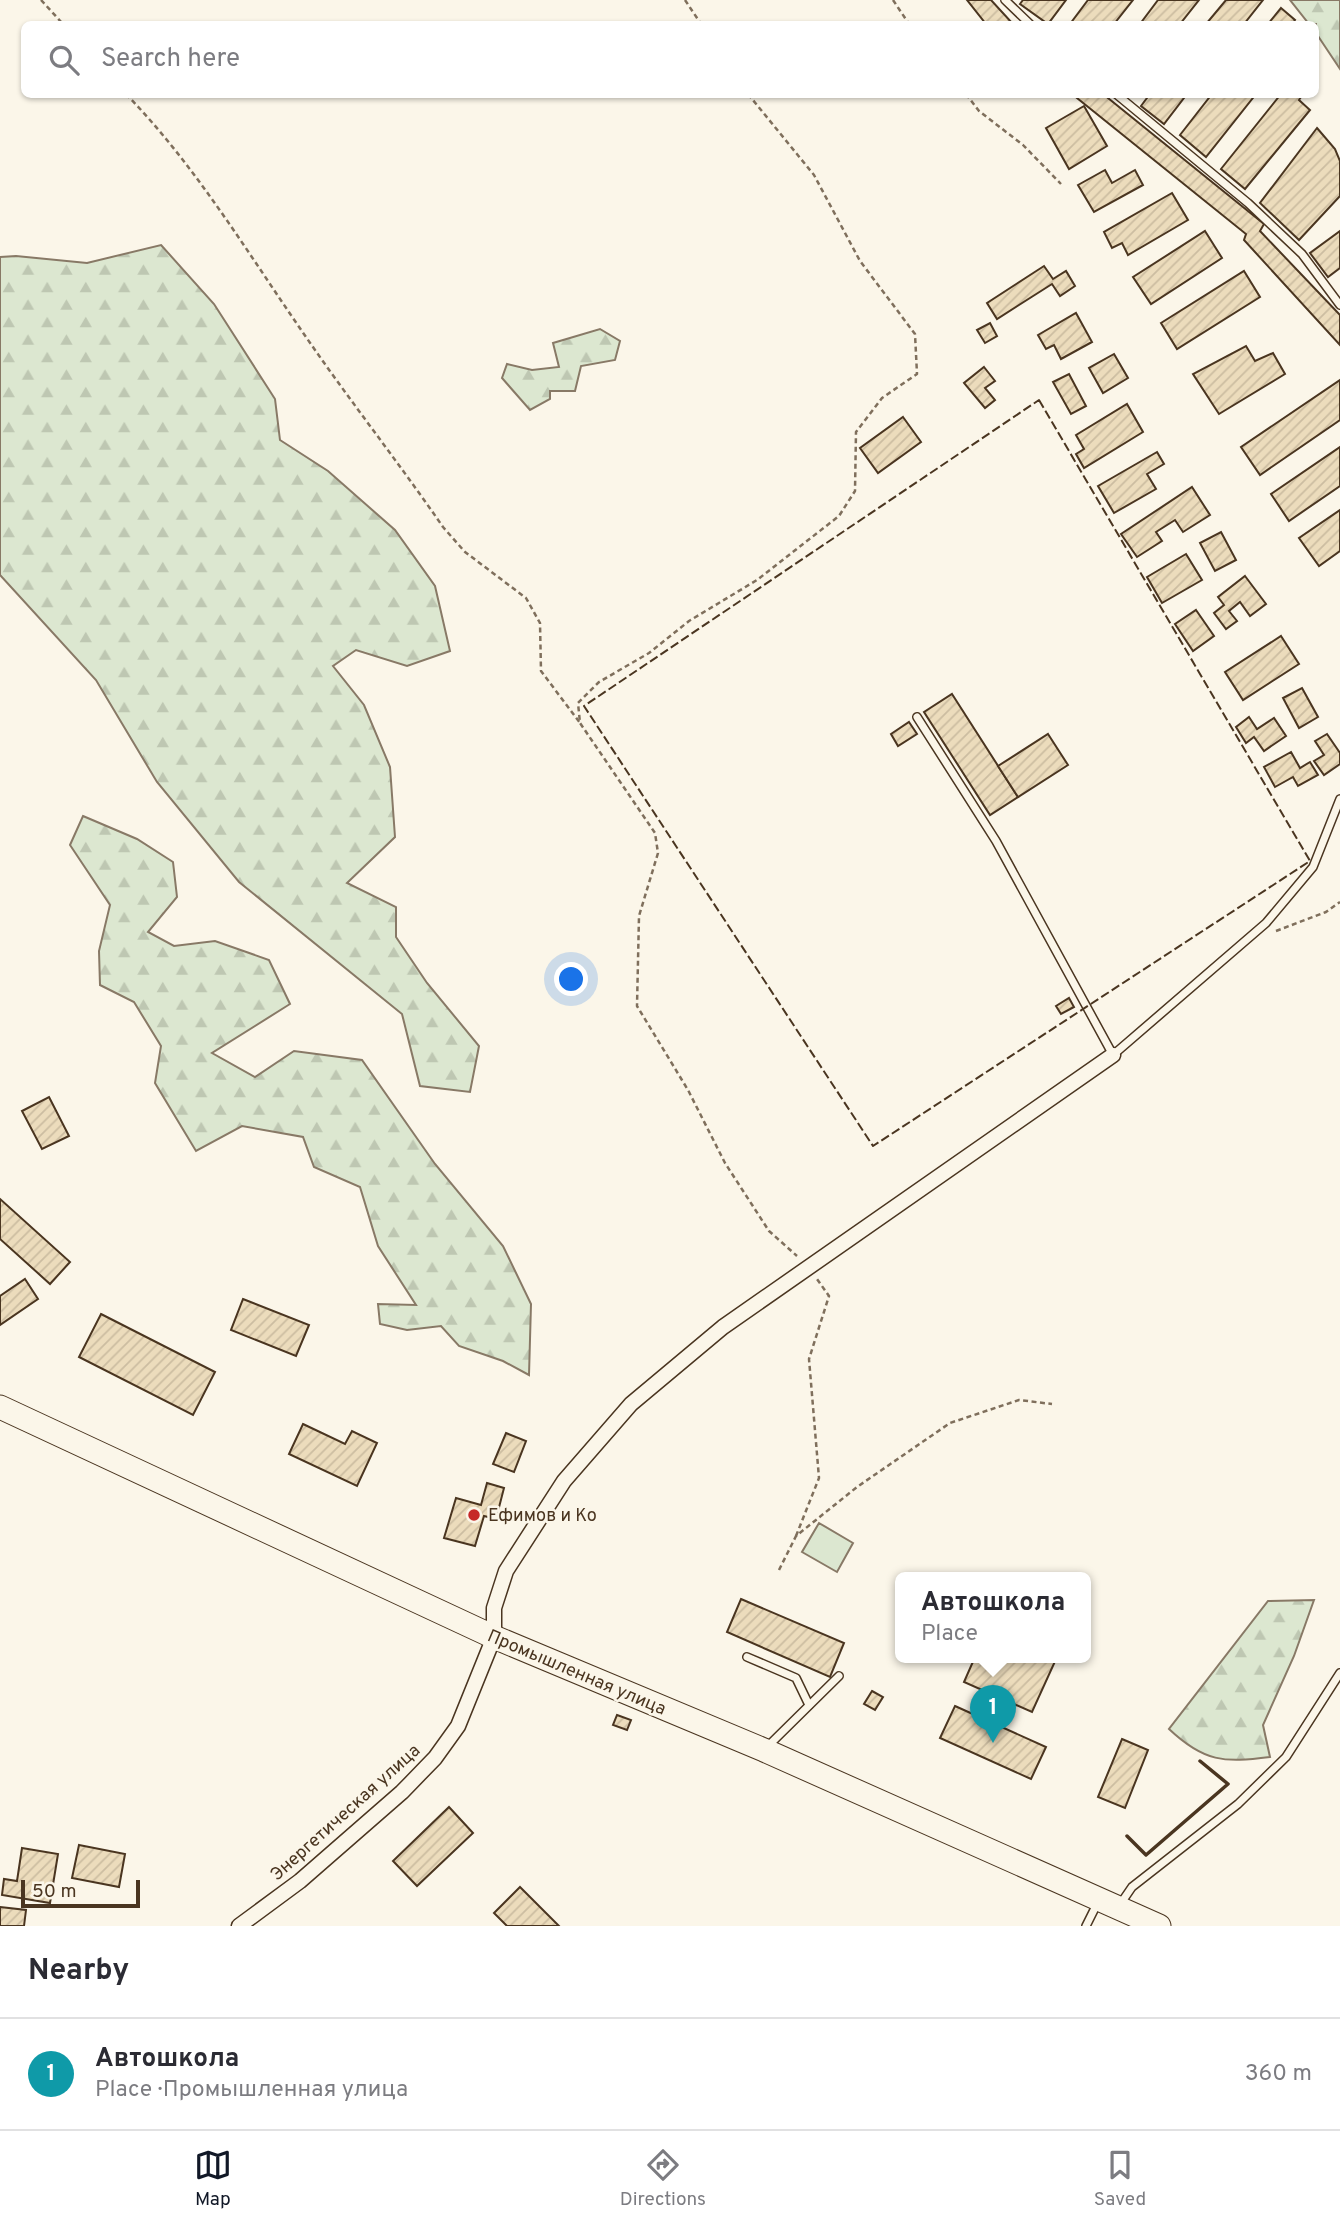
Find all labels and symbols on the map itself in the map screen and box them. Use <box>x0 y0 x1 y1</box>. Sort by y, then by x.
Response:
your location <box>554 962 588 996</box>
place label: Ефимов и Ко <box>488 1505 597 1528</box>
marker: Ефимов и Ко <box>466 1507 482 1523</box>
street label: Промышленная улица <box>484 1625 669 1721</box>
pin: 1 <box>970 1685 1016 1743</box>
street label: Энергетическая улица <box>266 1740 426 1887</box>
scale bar <box>21 1877 140 1909</box>

